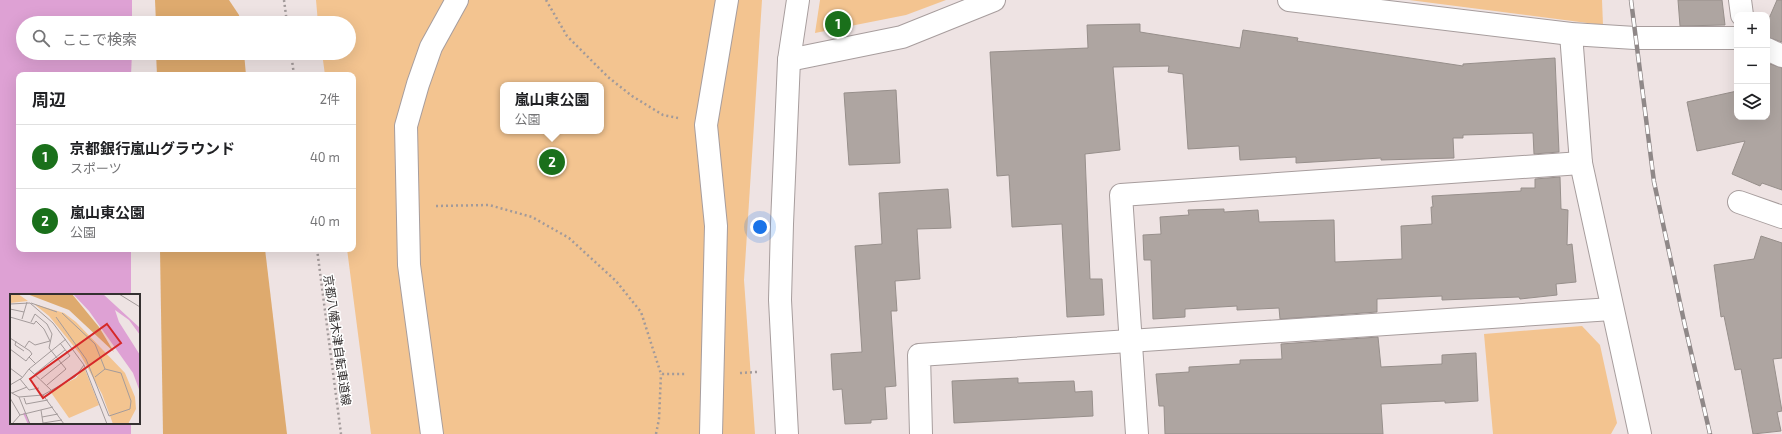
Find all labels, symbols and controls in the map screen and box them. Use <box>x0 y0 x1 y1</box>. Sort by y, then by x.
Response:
pin: 1 <box>825 9 851 39</box>
map controls <box>1734 12 1770 120</box>
button: + <box>1734 12 1770 48</box>
search box <box>16 16 356 60</box>
icon: search <box>30 27 52 49</box>
text: ここで検索 <box>62 30 137 48</box>
button: − <box>1734 48 1770 84</box>
popup <box>500 82 604 134</box>
button: layers <box>1734 84 1770 120</box>
text: 周辺 <box>32 89 66 109</box>
text: 嵐山東公園 <box>514 90 590 108</box>
text: 2件 <box>320 91 340 107</box>
text: 公園 <box>514 111 541 127</box>
text: 京都銀行嵐山グラウンド <box>70 139 235 157</box>
pin: 2 <box>539 147 565 177</box>
text: 1 <box>42 149 48 165</box>
text: 40 m <box>310 149 340 165</box>
text: スポーツ <box>70 160 122 176</box>
text: 嵐山東公園 <box>70 203 145 221</box>
text: 2 <box>41 213 49 229</box>
text: 40 m <box>310 213 340 229</box>
your location <box>750 217 770 237</box>
text: 公園 <box>70 224 96 240</box>
street label: 京都八幡木津自転車道線 <box>322 274 354 406</box>
inset map <box>10 294 140 424</box>

